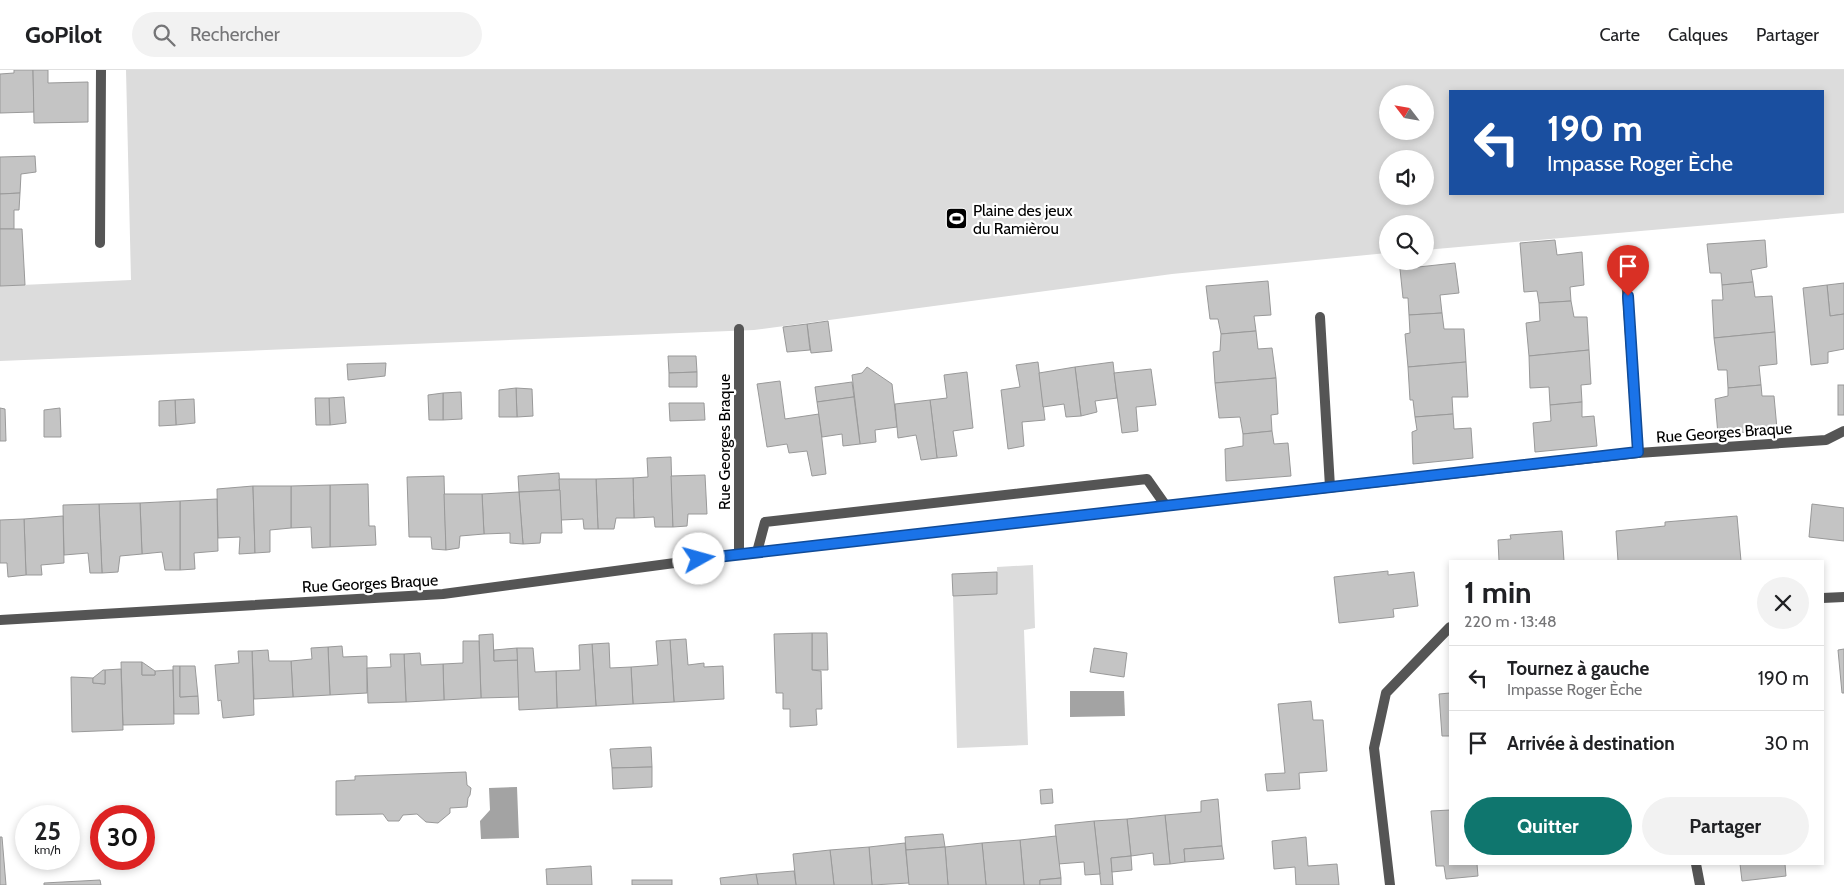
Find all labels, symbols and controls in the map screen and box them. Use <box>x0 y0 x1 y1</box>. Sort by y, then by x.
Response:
search box <box>132 12 482 57</box>
text: GoPilot <box>25 20 102 49</box>
icon: search <box>150 21 178 49</box>
text: Rechercher <box>190 23 280 46</box>
text: Carte <box>1599 24 1640 46</box>
text: Calques <box>1668 24 1728 46</box>
text: Partager <box>1756 24 1819 46</box>
north arrow <box>1379 85 1434 140</box>
map controls <box>1379 85 1434 270</box>
text: 190 m <box>1547 107 1643 150</box>
icon: left <box>1464 110 1529 175</box>
button: sound <box>1379 150 1434 205</box>
text: Impasse Roger Èche <box>1547 150 1733 177</box>
place label: Plaine des jeux du Ramièrou <box>973 201 1073 238</box>
sports icon: Plaine des jeux du Ramièrou <box>945 207 969 231</box>
button: search <box>1379 215 1434 270</box>
pin <box>1607 245 1649 296</box>
icon: arrive <box>1614 252 1642 280</box>
street label: Rue Georges Braque <box>715 374 734 510</box>
street label: Rue Georges Braque <box>1655 418 1793 447</box>
position arrow <box>672 532 724 584</box>
street label: Rue Georges Braque <box>302 570 439 597</box>
text: 1 min <box>1464 574 1532 611</box>
button: close <box>1757 577 1809 629</box>
text: 220 m · 13:48 <box>1464 612 1557 631</box>
text: Tournez à gauche <box>1507 657 1649 680</box>
icon: left <box>1464 664 1492 692</box>
text: 190 m <box>1758 667 1809 690</box>
text: Impasse Roger Èche <box>1507 680 1642 699</box>
icon: arrive <box>1464 729 1492 757</box>
text: Arrivée à destination <box>1507 732 1675 755</box>
text: 30 m <box>1765 732 1809 755</box>
button: Quitter <box>1464 797 1632 855</box>
button: Partager <box>1642 797 1809 855</box>
speed limit sign: 30 <box>90 805 155 870</box>
text: 25 <box>34 816 61 846</box>
text: km/h <box>34 842 61 857</box>

